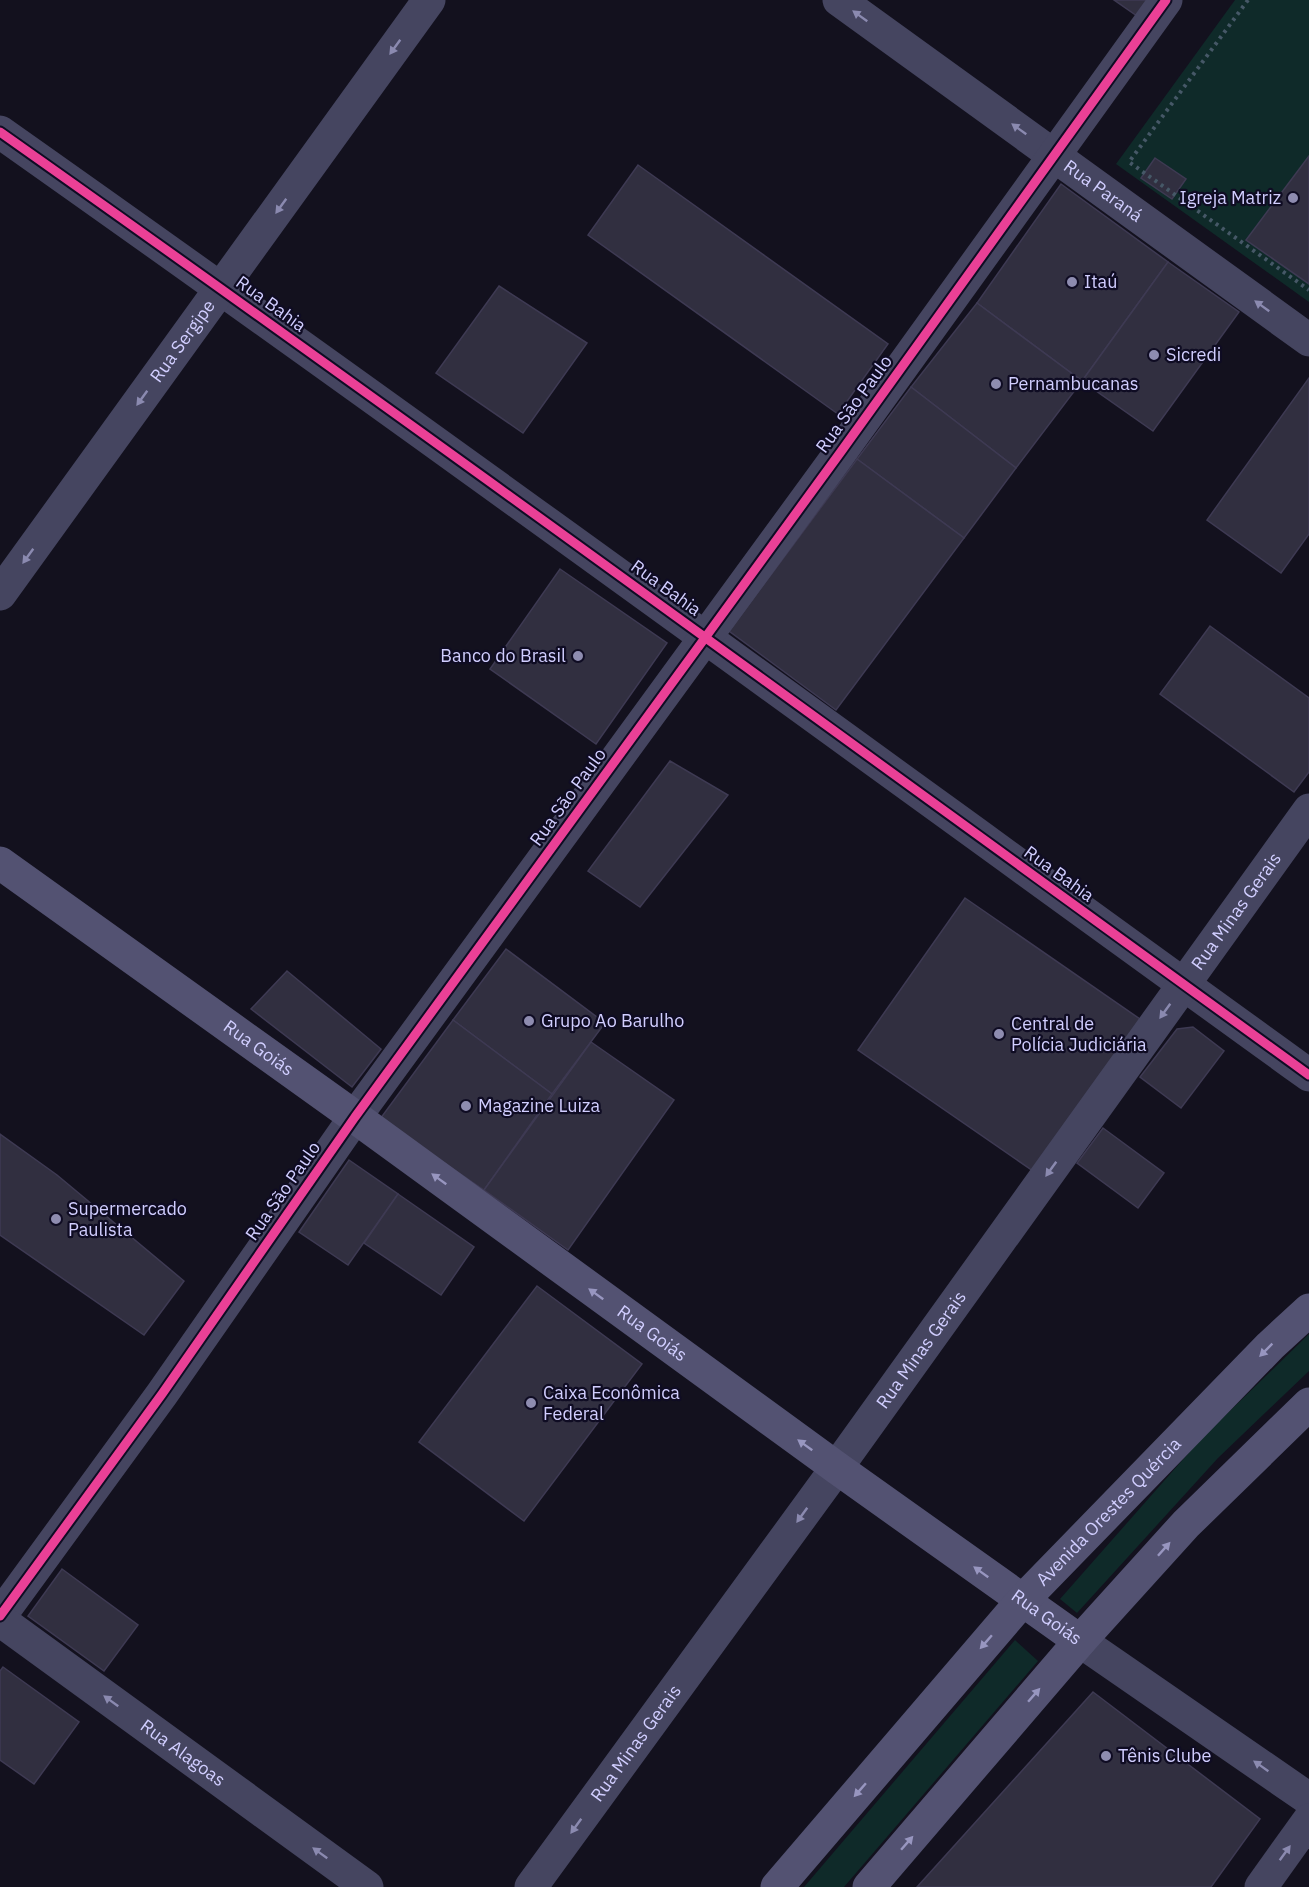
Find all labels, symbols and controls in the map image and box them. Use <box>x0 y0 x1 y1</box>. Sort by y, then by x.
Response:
one-way arrow <box>853 10 869 22</box>
one-way arrow <box>389 39 401 55</box>
one-way arrow <box>1011 123 1027 135</box>
street label: Rua Paraná <box>1059 154 1148 227</box>
place label: Igreja Matriz <box>1180 186 1281 209</box>
marker: Igreja Matriz <box>1286 191 1300 205</box>
one-way arrow <box>275 197 287 213</box>
street label: Rua Bahia <box>232 270 311 337</box>
place label: Itaú <box>1084 270 1117 293</box>
marker: Itaú <box>1065 275 1079 289</box>
street label: Rua Sergipe <box>145 295 220 387</box>
one-way arrow <box>1254 300 1269 312</box>
place label: Sicredi <box>1166 343 1221 366</box>
marker: Sicredi <box>1147 348 1161 362</box>
street label: Rua São Paulo <box>810 350 897 457</box>
place label: Pernambucanas <box>1008 372 1139 395</box>
marker: Pernambucanas <box>989 377 1003 391</box>
one-way arrow <box>136 389 148 405</box>
one-way arrow <box>22 548 34 563</box>
street label: Rua Bahia <box>627 554 706 621</box>
place label: Banco do Brasil <box>440 644 566 667</box>
marker: Banco do Brasil <box>571 649 585 663</box>
street label: Rua São Paulo <box>524 743 611 850</box>
street label: Rua Bahia <box>1020 840 1099 907</box>
street label: Rua Minas Gerais <box>1186 848 1286 974</box>
one-way arrow <box>1159 1003 1171 1019</box>
place label: Grupo Ao Barulho <box>541 1009 684 1032</box>
place label: Central de Polícia Judiciária <box>1011 1012 1147 1056</box>
marker: Grupo Ao Barulho <box>522 1014 536 1028</box>
street label: Rua Goiás <box>219 1015 299 1081</box>
marker: Central de Polícia Judiciária <box>992 1027 1006 1041</box>
place label: Magazine Luiza <box>478 1094 600 1117</box>
marker: Magazine Luiza <box>459 1099 473 1113</box>
street label: Rua São Paulo <box>240 1137 325 1245</box>
one-way arrow <box>1045 1161 1057 1177</box>
one-way arrow <box>431 1173 447 1185</box>
place label: Supermercado Paulista <box>68 1197 187 1241</box>
marker: Supermercado Paulista <box>49 1212 63 1226</box>
street label: Rua Minas Gerais <box>871 1286 971 1413</box>
one-way arrow <box>589 1288 605 1300</box>
street label: Rua Goiás <box>613 1300 692 1366</box>
one-way arrow <box>1260 1342 1274 1356</box>
place label: Caixa Econômica Federal <box>543 1381 680 1425</box>
marker: Caixa Econômica Federal <box>524 1396 538 1410</box>
street label: Avenida Orestes Quércia <box>1031 1432 1186 1591</box>
one-way arrow <box>798 1440 813 1452</box>
one-way arrow <box>797 1508 809 1523</box>
one-way arrow <box>1157 1542 1170 1557</box>
one-way arrow <box>973 1566 988 1578</box>
street label: Rua Goiás <box>1007 1584 1087 1650</box>
one-way arrow <box>980 1634 993 1649</box>
street label: Rua Minas Gerais <box>585 1680 686 1806</box>
one-way arrow <box>1027 1688 1040 1703</box>
one-way arrow <box>103 1695 119 1707</box>
street label: Rua Alagoas <box>136 1714 230 1791</box>
place label: Tênis Clube <box>1118 1744 1211 1767</box>
marker: Tênis Clube <box>1099 1749 1113 1763</box>
one-way arrow <box>1253 1760 1269 1772</box>
one-way arrow <box>853 1783 866 1798</box>
one-way arrow <box>570 1817 582 1833</box>
one-way arrow <box>900 1836 913 1851</box>
one-way arrow <box>1279 1846 1291 1862</box>
one-way arrow <box>312 1847 327 1859</box>

